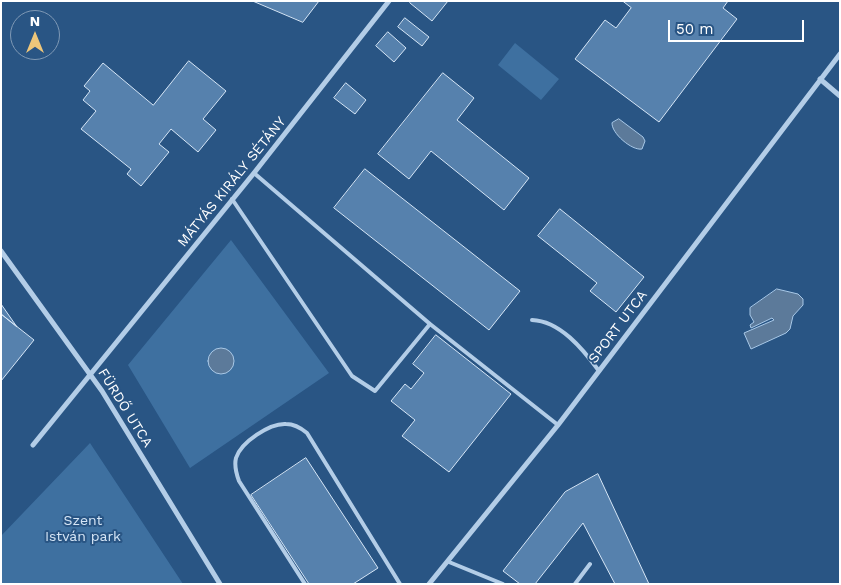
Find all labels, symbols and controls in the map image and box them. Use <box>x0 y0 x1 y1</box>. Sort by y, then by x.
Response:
north arrow <box>10 10 60 60</box>
scale bar <box>671 10 807 42</box>
text: N <box>30 13 40 29</box>
text: 50 m <box>676 20 713 38</box>
street label: MÁTYÁS KIRÁLY SÉTÁNY <box>174 114 290 250</box>
street label: SPORT UTCA <box>585 287 651 367</box>
street label: FÜRDŐ UTCA <box>94 365 156 451</box>
park label: Szent István park <box>45 513 121 546</box>

